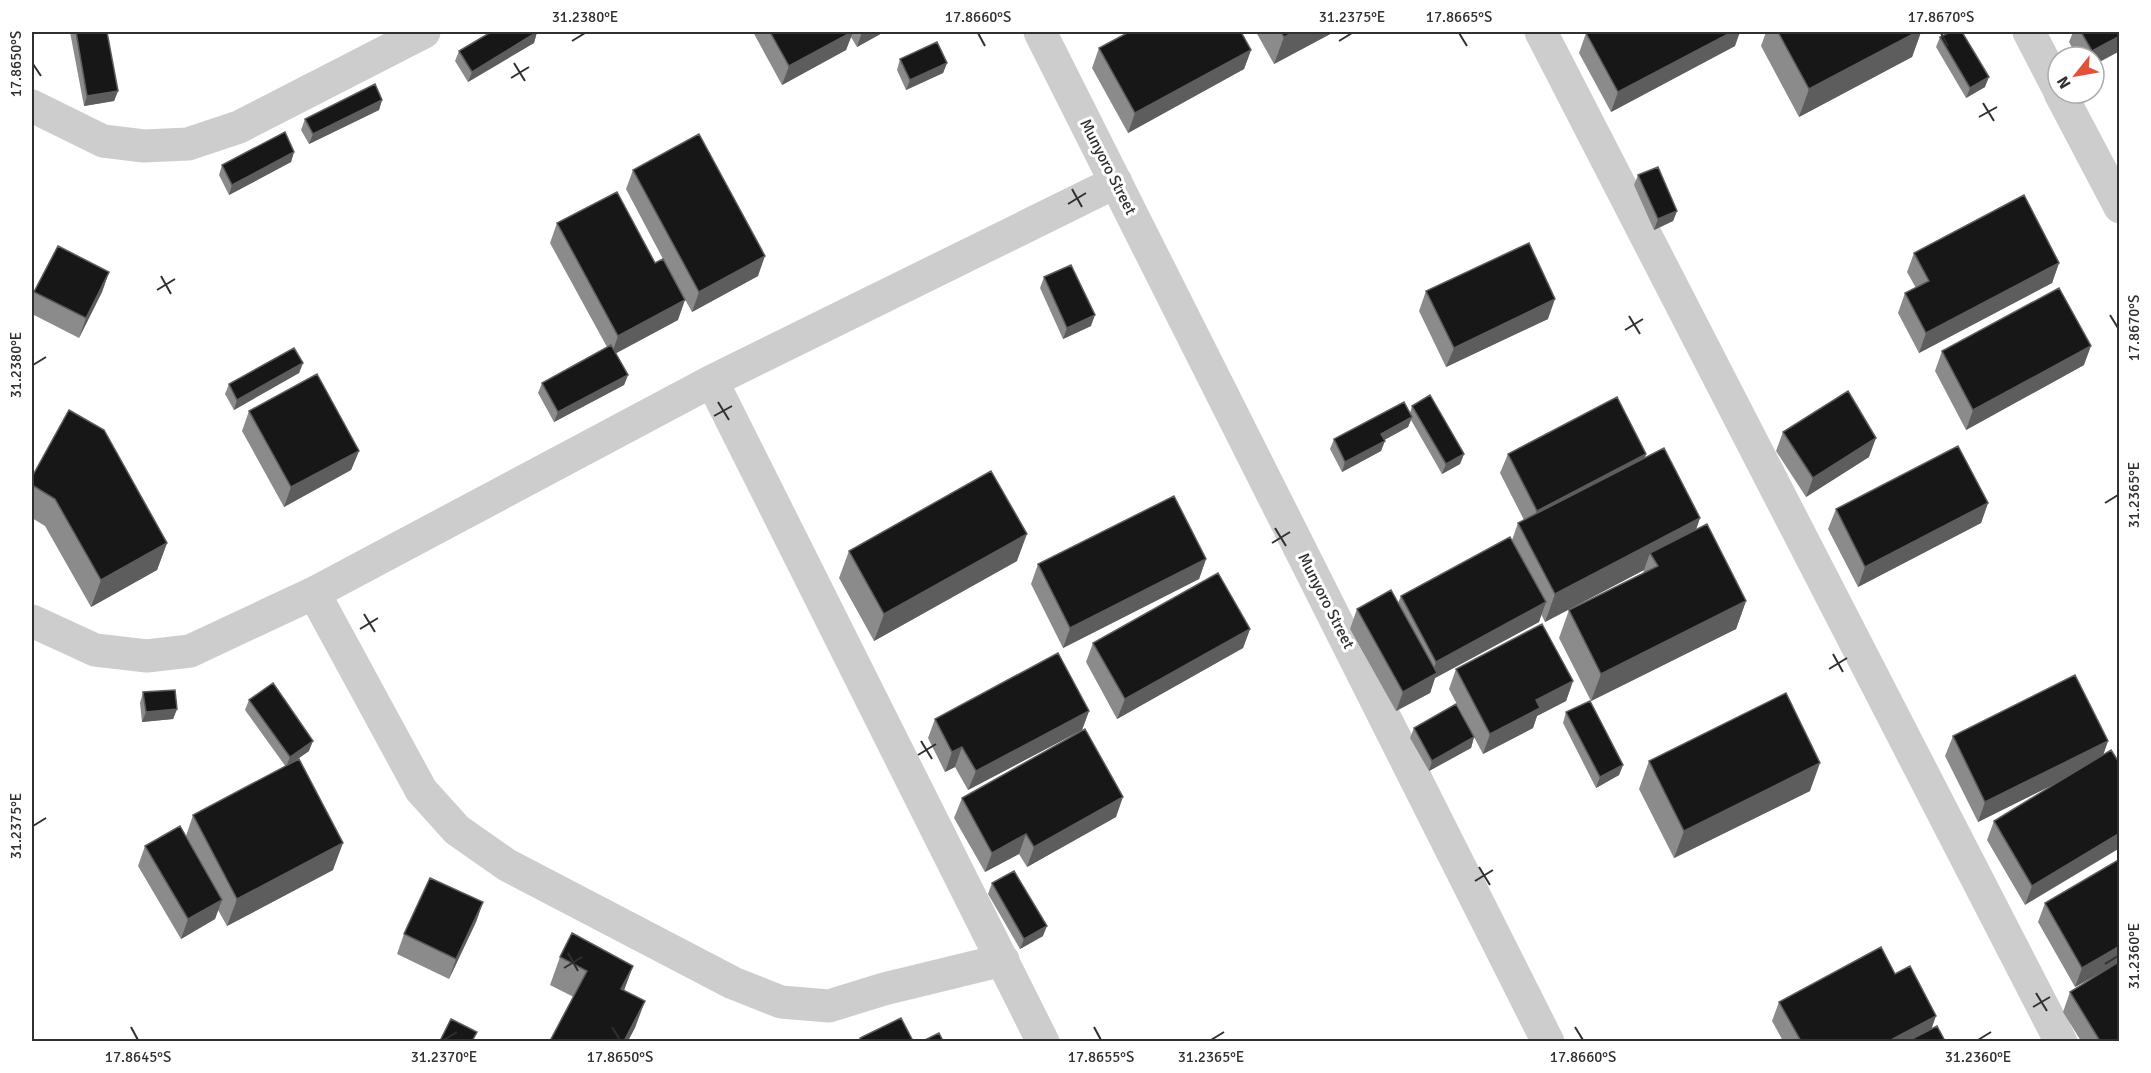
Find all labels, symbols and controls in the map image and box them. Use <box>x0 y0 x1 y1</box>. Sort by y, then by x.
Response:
text: 31.2380°E <box>552 8 618 26</box>
text: 17.8660°S <box>945 8 1011 26</box>
text: 31.2375°E <box>1319 8 1385 26</box>
text: 17.8665°S <box>1426 8 1492 26</box>
text: 17.8670°S <box>1908 8 1974 26</box>
text: 17.8650°S <box>7 31 25 97</box>
north arrow <box>2046 45 2106 105</box>
text: N <box>2053 72 2075 92</box>
street label: Munyoro Street <box>1075 116 1141 219</box>
text: 17.8670°S <box>2125 295 2143 361</box>
text: 31.2380°E <box>7 332 25 398</box>
text: 31.2365°E <box>2125 462 2143 528</box>
street label: Munyoro Street <box>1293 550 1359 653</box>
text: 31.2375°E <box>7 793 25 859</box>
text: 31.2360°E <box>2125 923 2143 989</box>
text: 17.8645°S <box>105 1048 171 1066</box>
text: 31.2370°E <box>411 1048 477 1066</box>
text: 17.8650°S <box>587 1048 653 1066</box>
text: 17.8655°S <box>1068 1048 1134 1066</box>
text: 31.2365°E <box>1178 1048 1244 1066</box>
text: 17.8660°S <box>1550 1048 1616 1066</box>
text: 31.2360°E <box>1945 1048 2011 1066</box>

